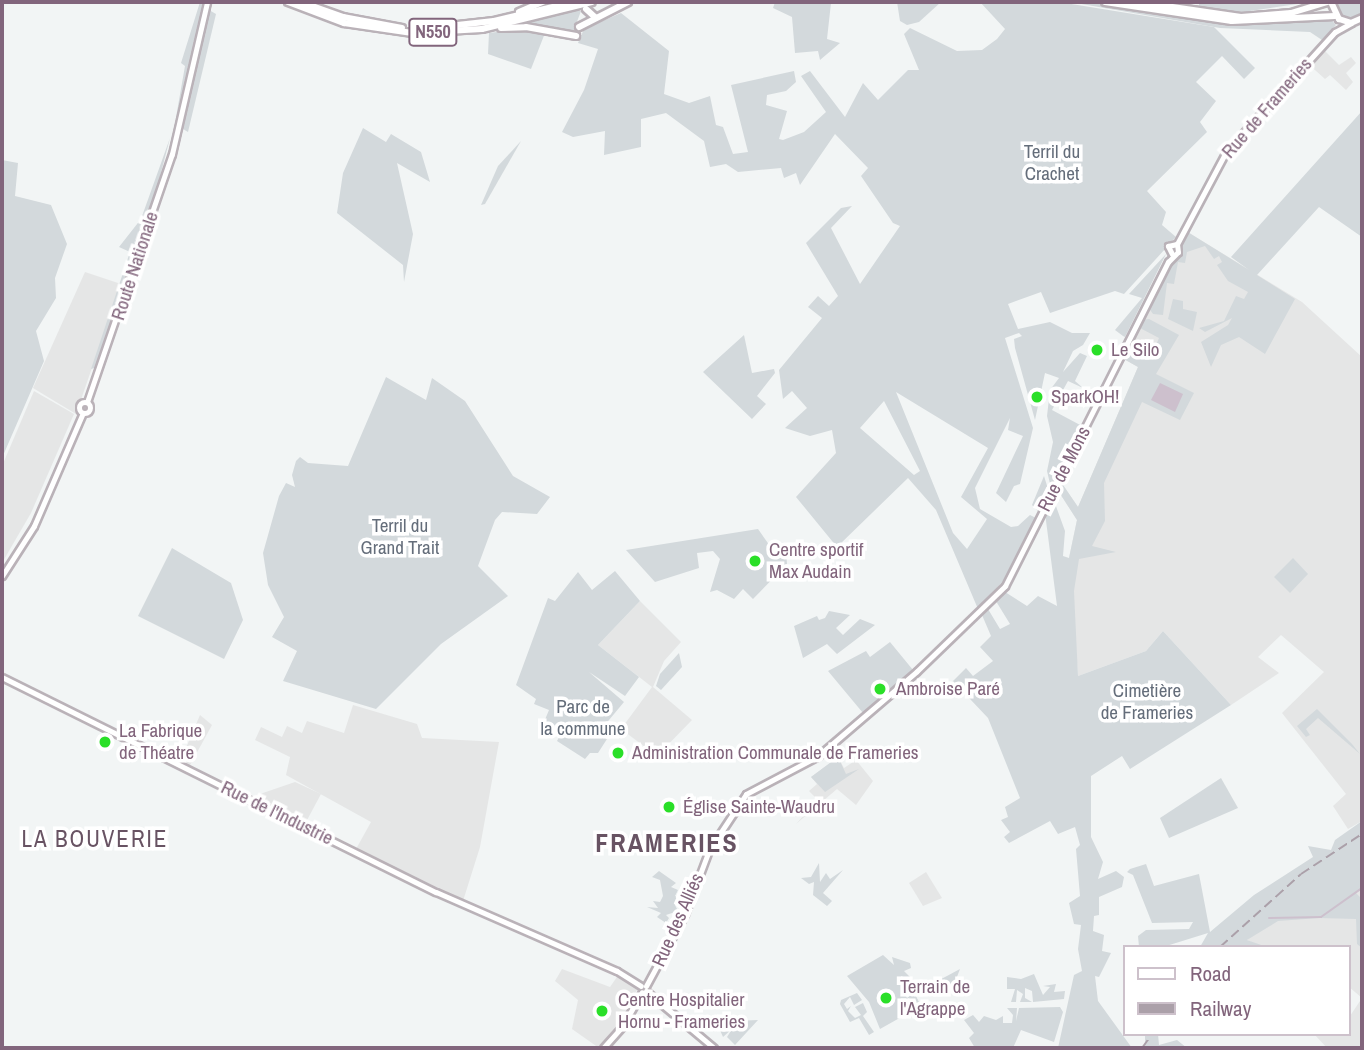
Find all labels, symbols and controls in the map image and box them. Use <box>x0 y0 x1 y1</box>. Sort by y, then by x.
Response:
road number: N550 <box>407 17 459 46</box>
street label: Rue de Frameries <box>1217 53 1317 163</box>
park label: Terril du Crachet <box>1024 141 1080 185</box>
street label: Route Nationale <box>107 209 163 323</box>
place label: Le Silo <box>1111 339 1160 361</box>
marker: Le Silo <box>1089 342 1105 358</box>
place label: SparkOH! <box>1051 386 1119 408</box>
marker: SparkOH! <box>1029 389 1045 405</box>
street label: Rue de Mons <box>1033 423 1095 515</box>
park label: Terril du Grand Trait <box>360 515 440 559</box>
place label: Centre sportif Max Audain <box>769 539 863 583</box>
marker: Centre sportif Max Audain <box>747 553 763 569</box>
place label: Ambroise Paré <box>896 678 1000 700</box>
marker: Ambroise Paré <box>870 679 890 699</box>
park label: Cimetière de Frameries <box>1101 680 1193 724</box>
park label: Parc de la commune <box>541 696 625 740</box>
place label: La Fabrique de Théatre <box>119 720 202 764</box>
marker: La Fabrique de Théatre <box>97 734 113 750</box>
place label: Administration Communale de Frameries <box>632 742 919 764</box>
marker: Administration Communale de Frameries <box>610 745 626 761</box>
street label: Rue de l'Industrie <box>217 776 337 850</box>
place label: Église Sainte-Waudru <box>683 796 835 818</box>
marker: Église Sainte-Waudru <box>661 799 677 815</box>
district label: LA BOUVERIE <box>22 825 168 853</box>
district label: FRAMERIES <box>596 827 738 859</box>
street label: Rue des Alliés <box>647 869 709 971</box>
legend <box>1122 945 1350 1036</box>
text: Road <box>1190 959 1231 988</box>
place label: Terrain de l'Agrappe <box>900 976 970 1020</box>
place label: Centre Hospitalier Hornu - Frameries <box>618 989 745 1033</box>
marker: Terrain de l'Agrappe <box>878 990 894 1006</box>
text: Railway <box>1190 994 1251 1023</box>
marker: Centre Hospitalier Hornu - Frameries <box>592 1001 612 1021</box>

